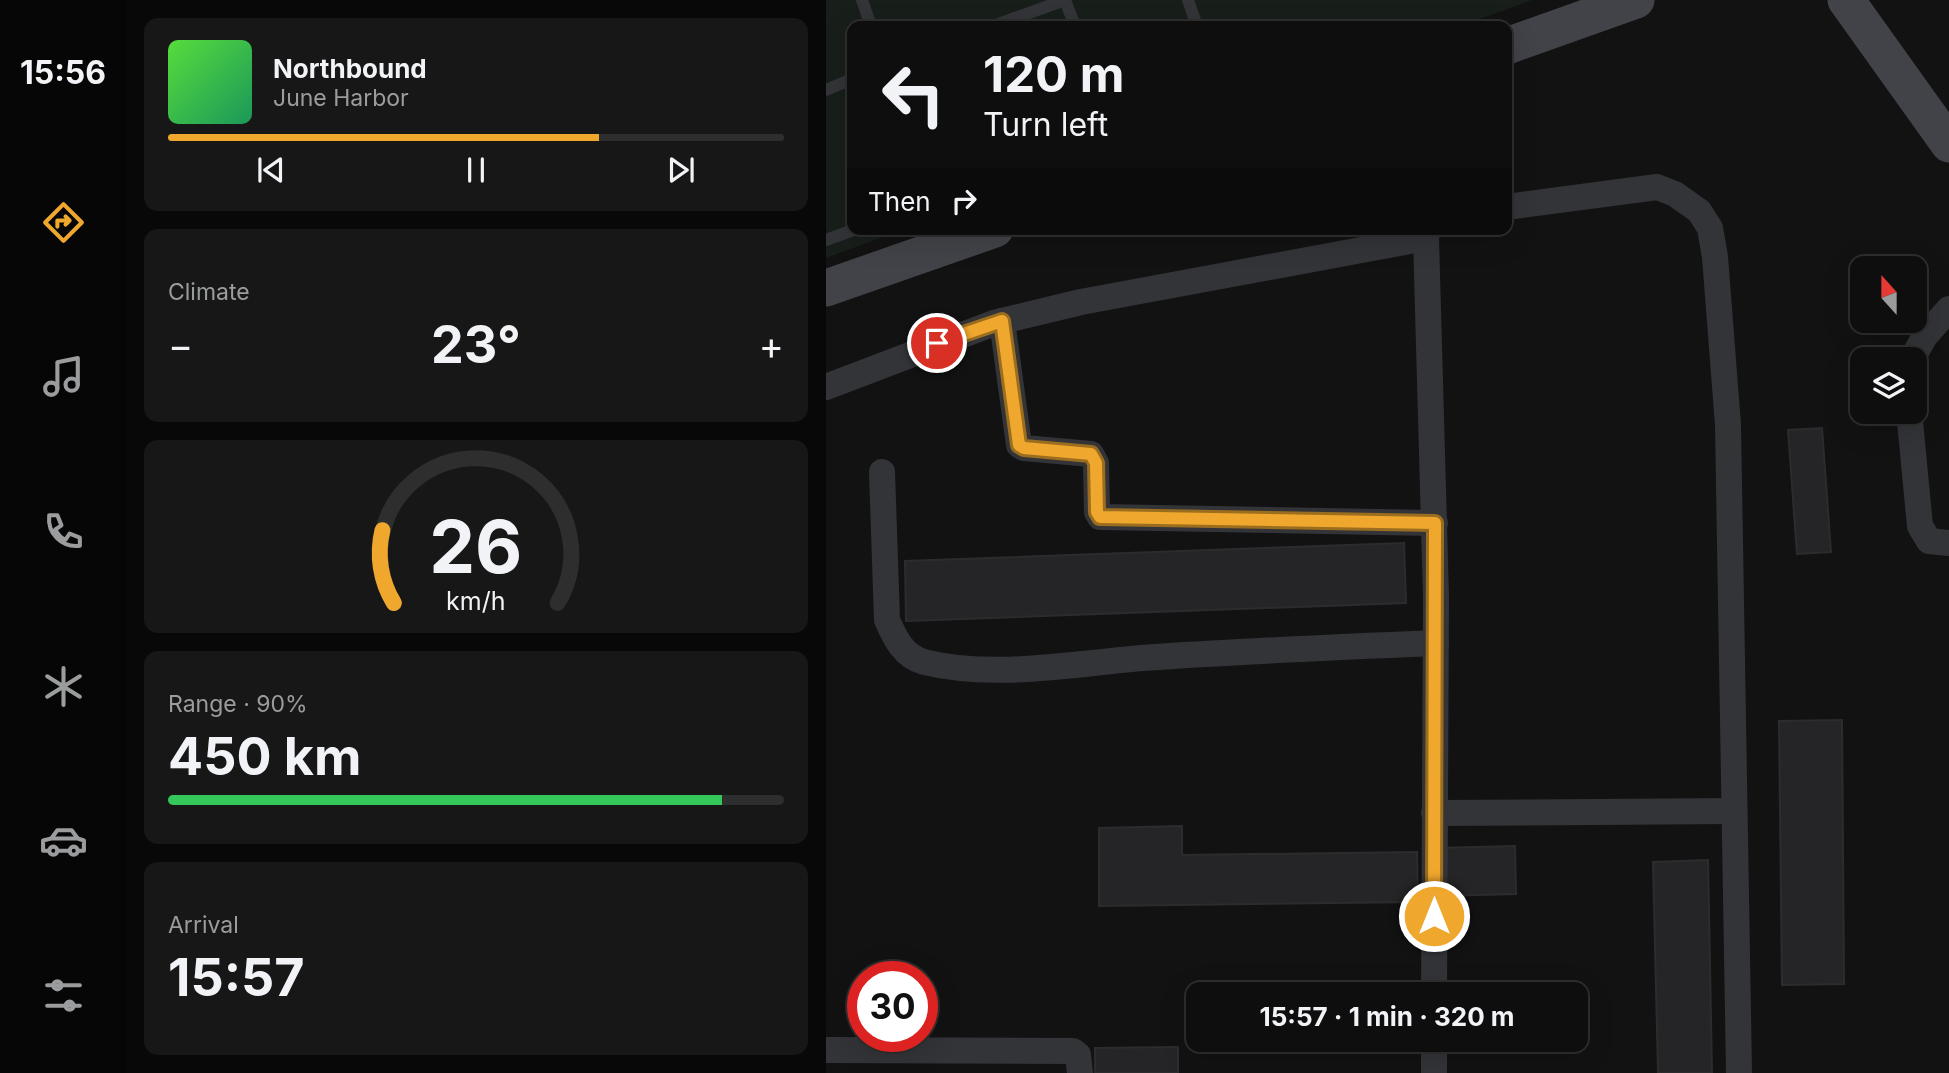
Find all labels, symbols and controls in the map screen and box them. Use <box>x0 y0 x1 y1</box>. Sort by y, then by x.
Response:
text: 120 m <box>983 45 1124 104</box>
icon: left <box>868 49 959 140</box>
text: 15:56 <box>20 53 106 92</box>
text: Northbound <box>273 53 427 84</box>
text: June Harbor <box>273 84 409 112</box>
text: Turn left <box>983 105 1108 144</box>
icon: previous <box>252 151 290 189</box>
icon: pause <box>457 151 495 189</box>
icon: next <box>662 151 700 189</box>
icon: right <box>945 182 983 220</box>
text: Then <box>868 186 931 217</box>
icon: directions <box>39 198 88 247</box>
north arrow <box>1850 256 1927 332</box>
map controls <box>1850 256 1927 424</box>
text: Climate <box>168 278 250 306</box>
text: 23° <box>431 313 521 376</box>
pin <box>907 313 967 373</box>
text: − <box>168 322 193 368</box>
text: + <box>759 322 784 368</box>
icon: arrive <box>918 324 956 362</box>
button: layers <box>1850 347 1927 424</box>
icon: music <box>39 352 88 401</box>
text: 26 <box>429 502 523 591</box>
icon: phone <box>39 507 88 556</box>
text: km/h <box>446 585 506 615</box>
icon: climate <box>39 662 88 711</box>
text: Range · 90% <box>168 690 308 718</box>
text: 450 km <box>168 725 361 788</box>
icon: car <box>39 816 88 865</box>
position arrow <box>1397 879 1471 953</box>
text: Arrival <box>168 911 239 939</box>
text: 15:57 <box>168 946 305 1009</box>
speed limit sign: 30 <box>847 961 938 1052</box>
icon: filters <box>39 971 88 1020</box>
text: 15:57 · 1 min · 320 m <box>1259 1001 1515 1032</box>

